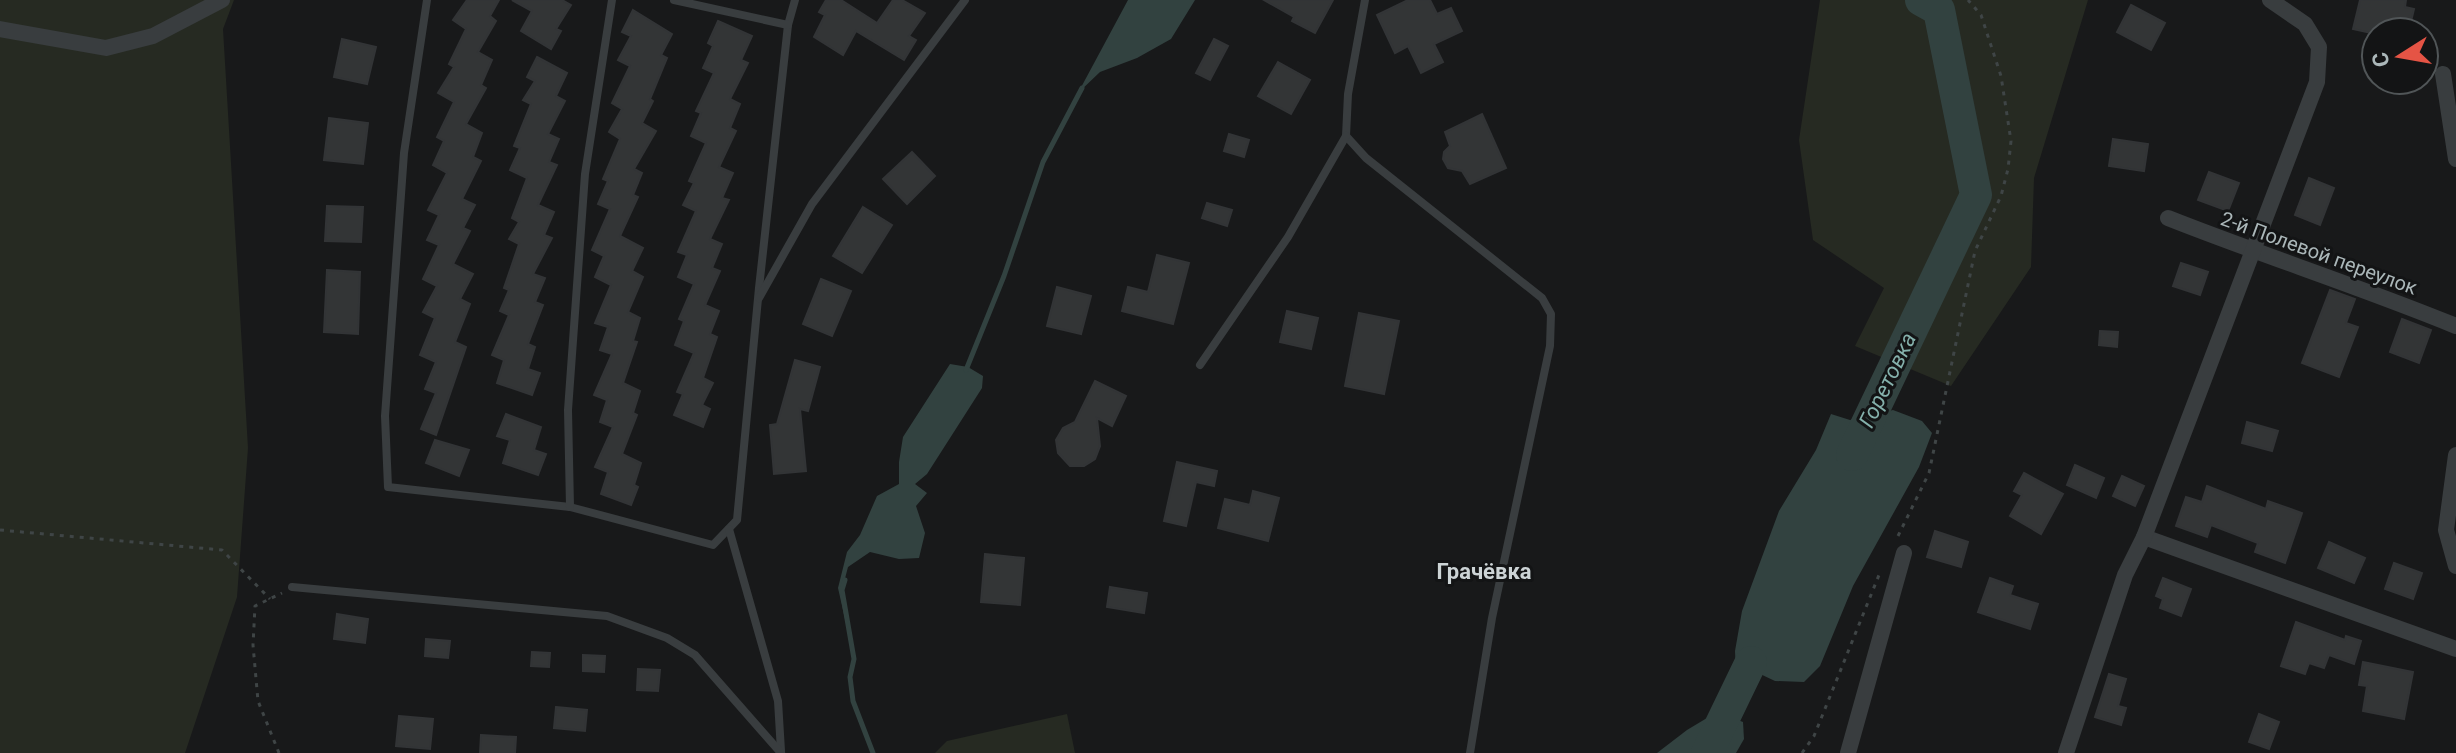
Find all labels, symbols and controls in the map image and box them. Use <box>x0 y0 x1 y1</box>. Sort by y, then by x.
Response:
north arrow <box>2360 16 2440 96</box>
text: С <box>2367 50 2395 69</box>
street label: 2-й Полевой переулок <box>2218 206 2421 300</box>
water label: Горетовка <box>1854 329 1921 432</box>
district label: Грачёвка <box>1436 559 1532 584</box>

